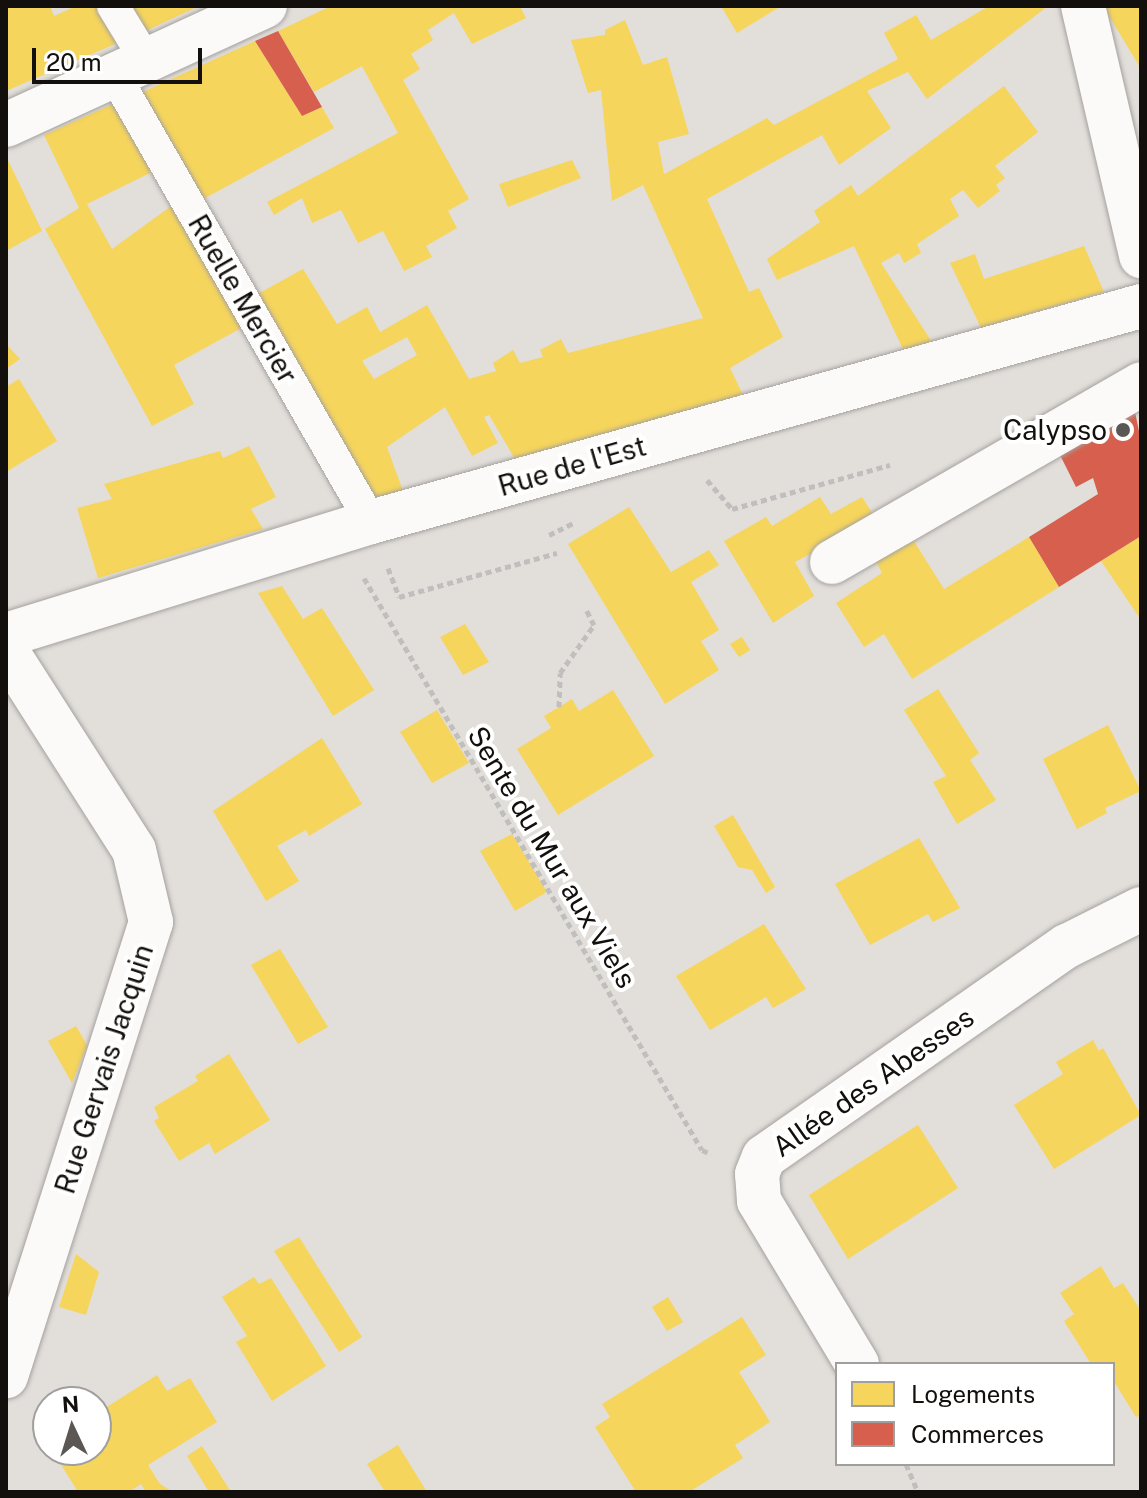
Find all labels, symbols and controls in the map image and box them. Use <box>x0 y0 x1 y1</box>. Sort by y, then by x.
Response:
scale bar <box>36 32 206 82</box>
text: 20 m <box>46 48 102 76</box>
street label: Ruelle Mercier <box>181 209 305 389</box>
place label: Calypso <box>1003 413 1107 447</box>
marker: Calypso <box>1114 421 1132 439</box>
street label: Rue de l'Est <box>494 429 650 503</box>
street label: Sente du Mur aux Viels <box>460 720 644 994</box>
street label: Rue Gervais Jacquin <box>48 940 160 1198</box>
street label: Allée des Abesses <box>766 1000 980 1164</box>
legend <box>835 1362 1115 1466</box>
text: Logements <box>911 1380 1035 1408</box>
north arrow <box>32 1386 112 1466</box>
text: N <box>61 1390 80 1418</box>
text: Commerces <box>911 1420 1044 1448</box>

